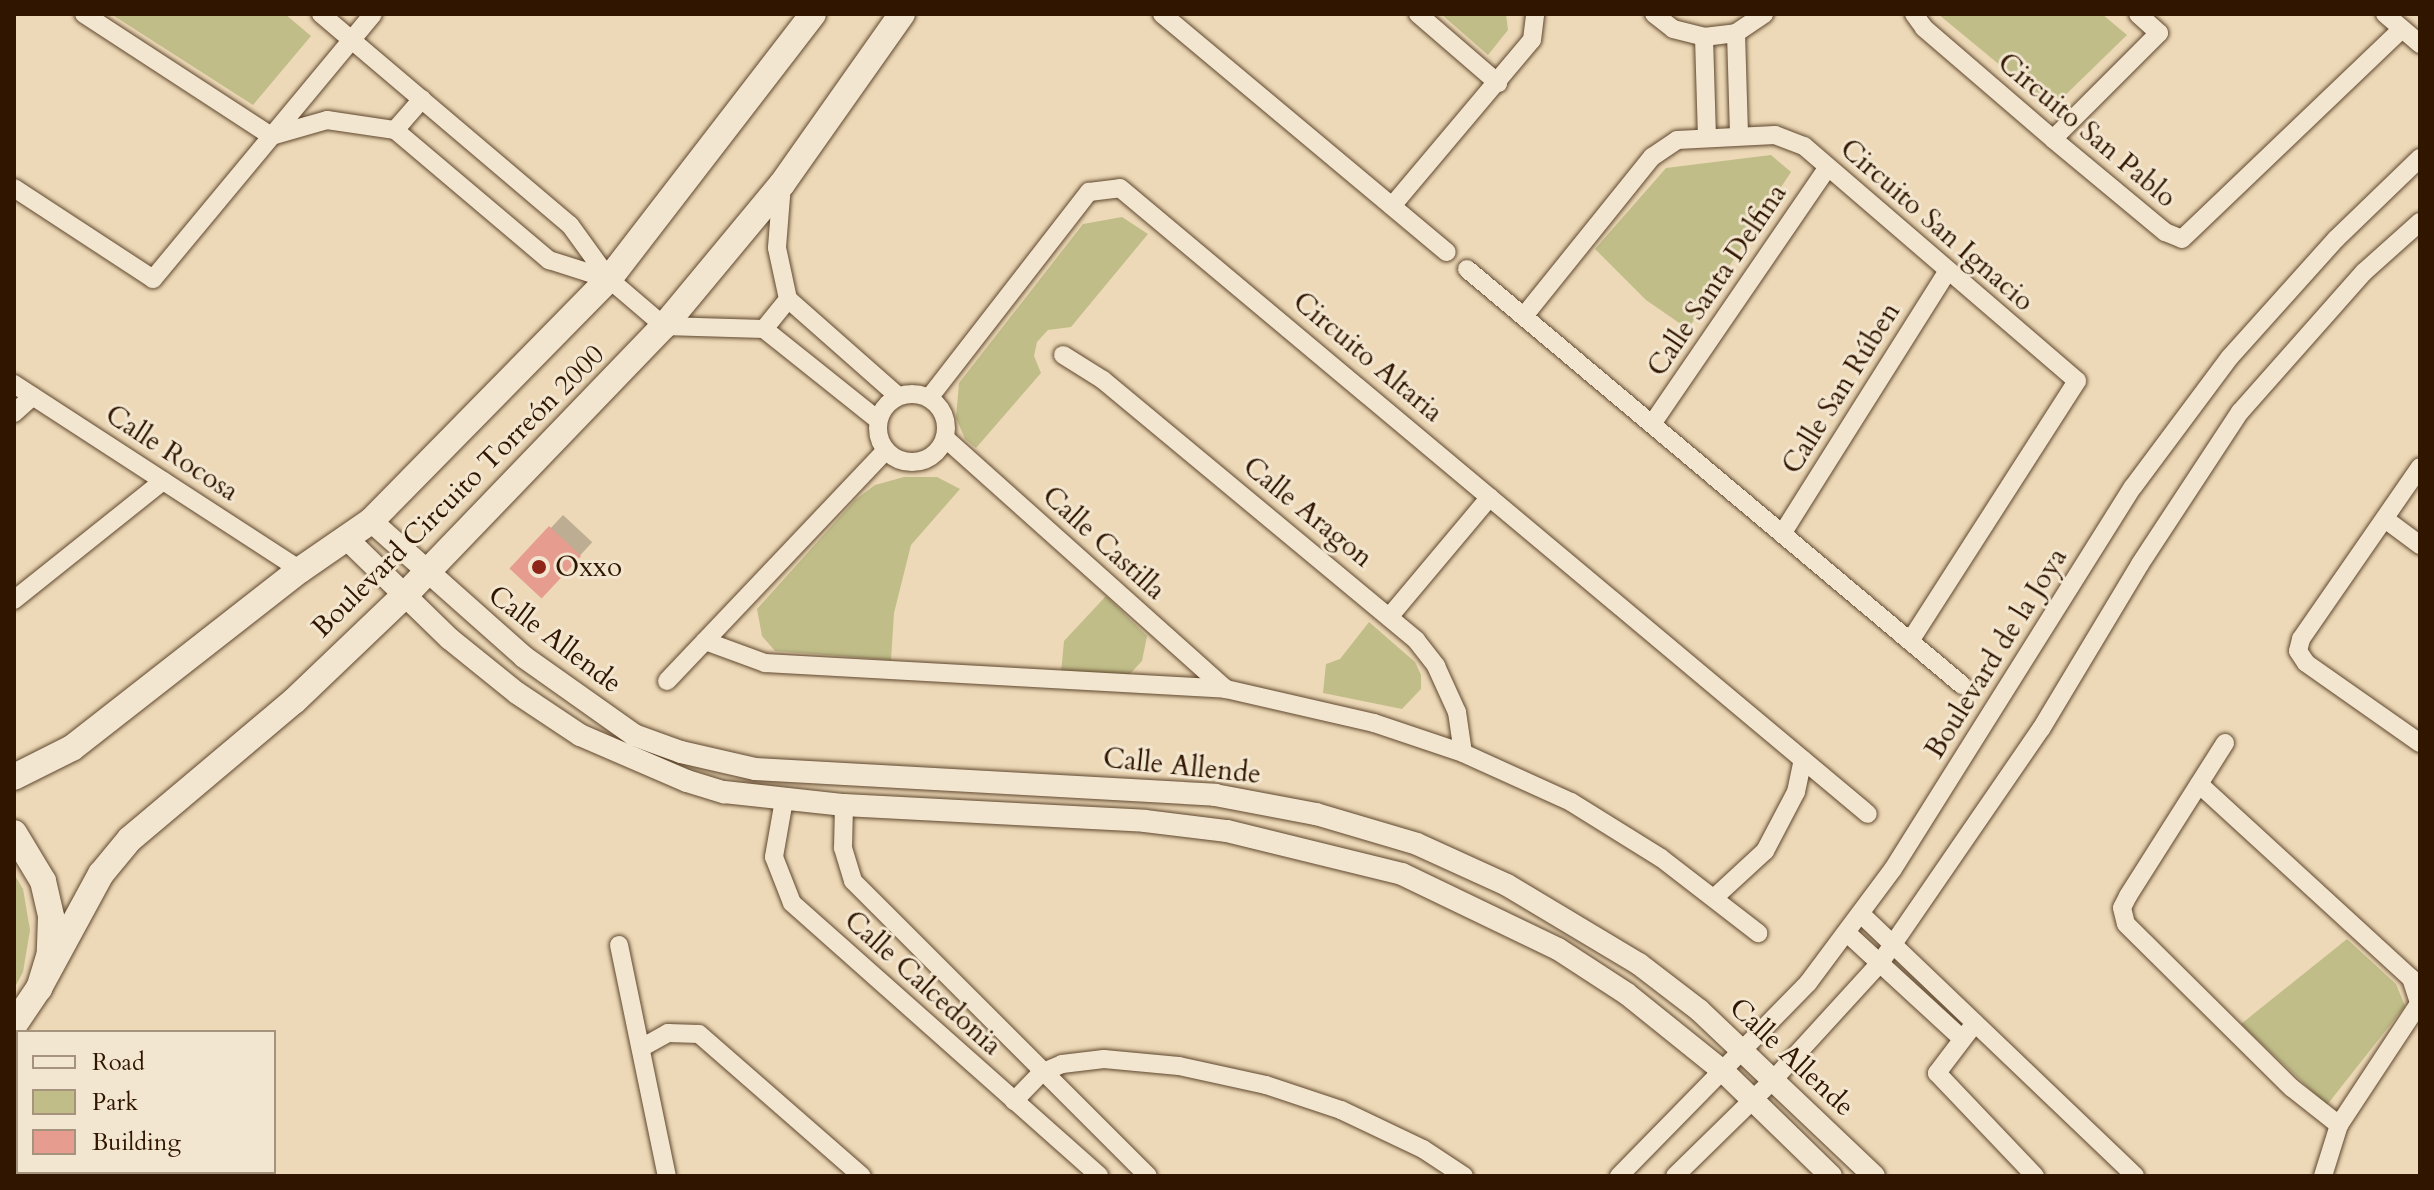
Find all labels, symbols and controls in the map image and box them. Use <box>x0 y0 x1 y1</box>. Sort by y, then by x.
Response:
street label: Circuito San Pablo <box>1991 46 2183 214</box>
street label: Circuito San Ignacio <box>1833 132 2041 318</box>
street label: Calle Santa Delfina <box>1640 177 1794 383</box>
street label: Circuito Altaria <box>1286 285 1450 429</box>
street label: Calle San Rúben <box>1775 296 1907 480</box>
street label: Boulevard Circuito Torreón 2000 <box>305 338 611 644</box>
street label: Calle Rocosa <box>99 398 245 508</box>
street label: Calle Aragon <box>1236 450 1380 574</box>
street label: Calle Castilla <box>1036 479 1172 607</box>
street label: Boulevard de la Joya <box>1918 542 2074 764</box>
place label: Oxxo <box>555 550 622 584</box>
marker: Oxxo <box>530 558 548 576</box>
street label: Calle Allende <box>482 578 628 700</box>
street label: Calle Allende <box>1101 741 1263 791</box>
street label: Calle Calcedonia <box>837 904 1009 1062</box>
street label: Calle Allende <box>1723 991 1861 1123</box>
legend <box>16 1030 276 1174</box>
text: Road <box>92 1046 145 1079</box>
text: Park <box>92 1086 138 1119</box>
text: Building <box>92 1126 181 1159</box>

